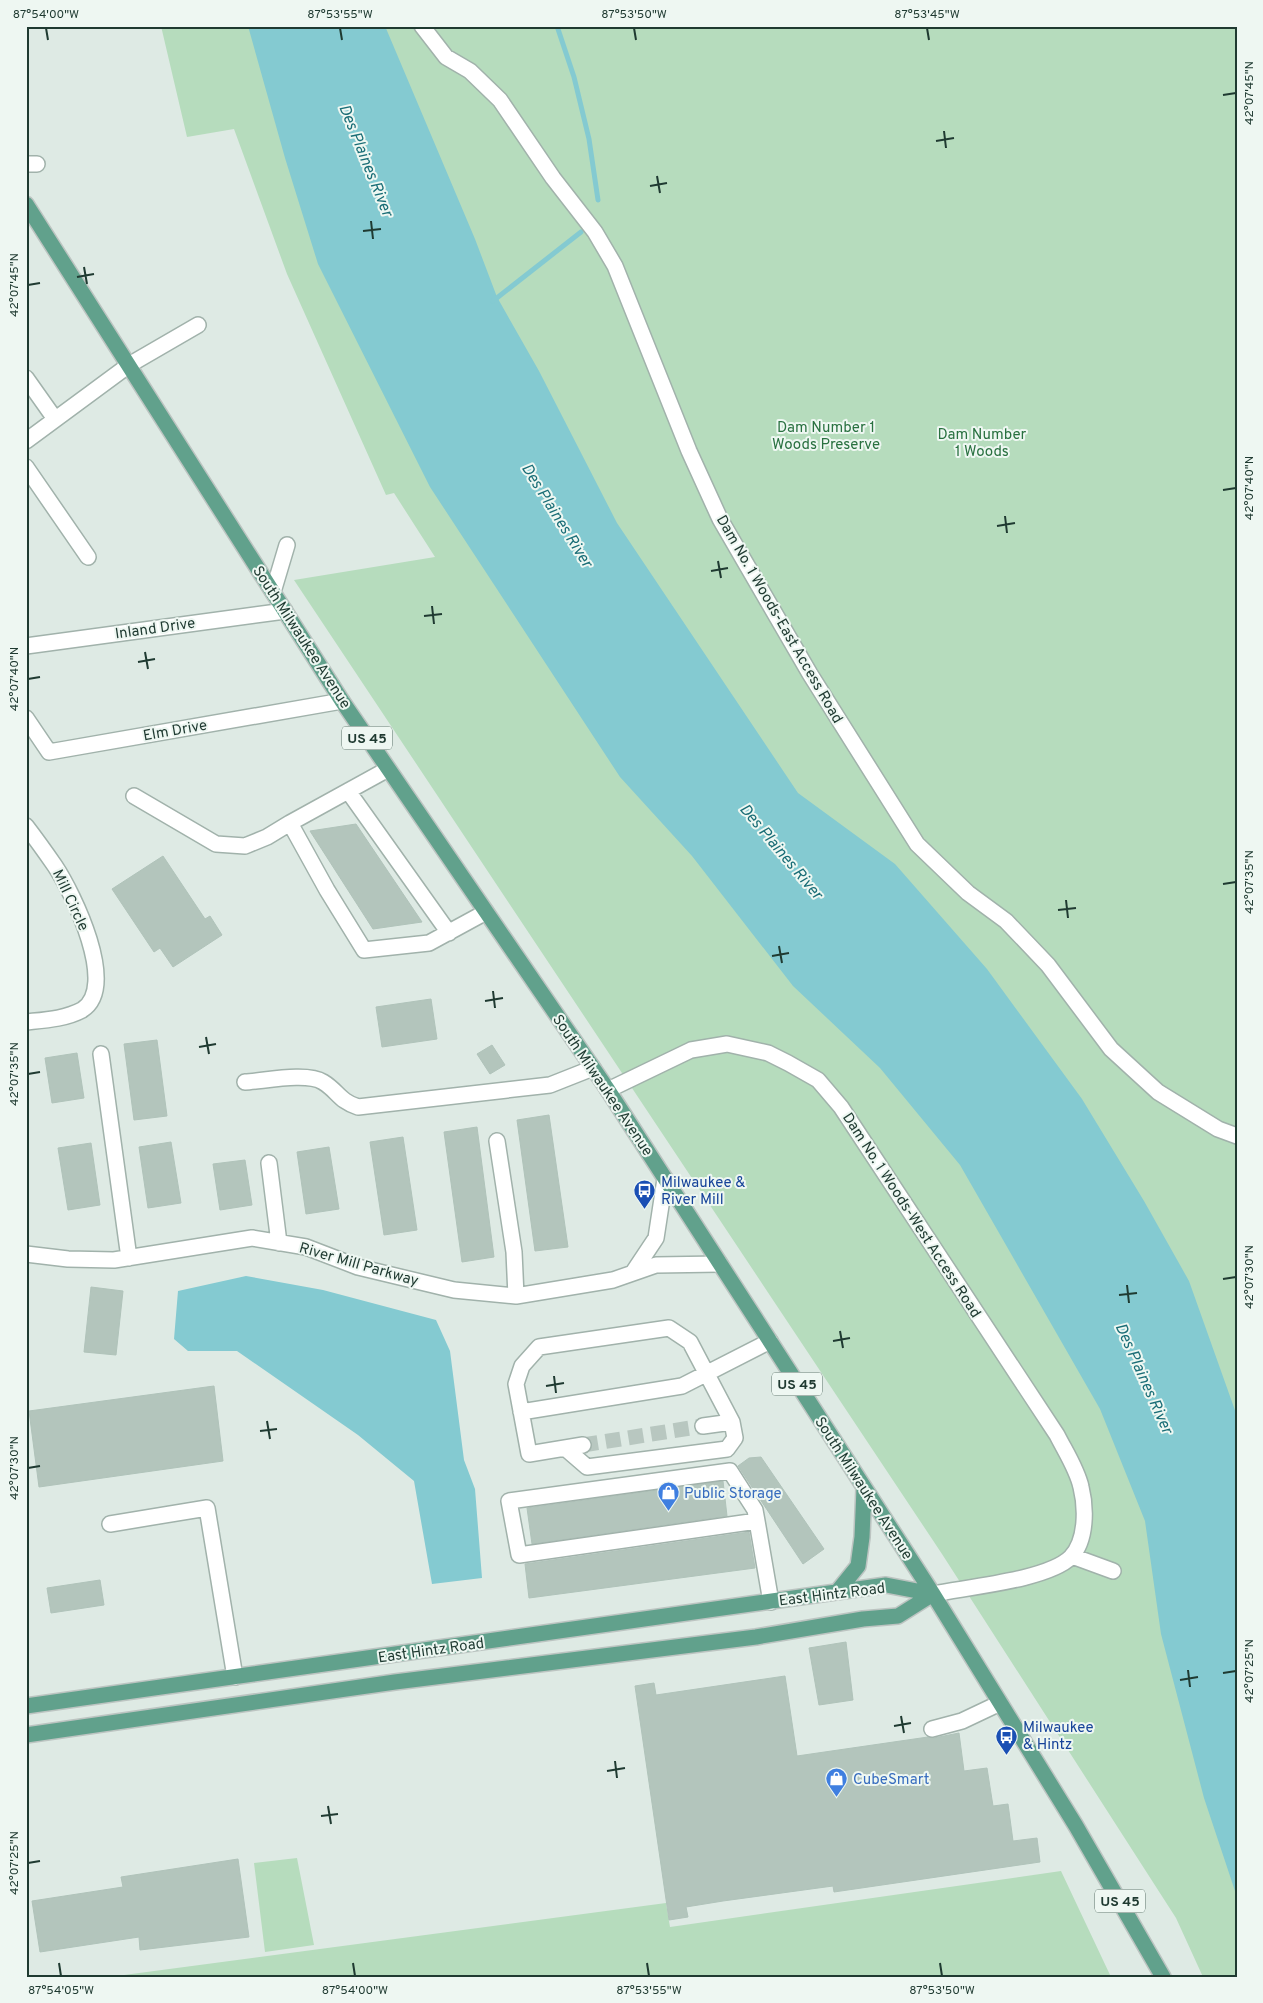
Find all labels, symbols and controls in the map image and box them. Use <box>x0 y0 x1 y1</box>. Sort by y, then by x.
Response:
text: 87°54'00"W <box>13 7 79 23</box>
text: 87°53'55"W <box>307 7 373 23</box>
text: 87°53'50"W <box>601 7 667 23</box>
text: 87°53'45"W <box>894 7 960 23</box>
text: 42°07'45"N <box>1242 61 1258 125</box>
water label: Des Plaines River <box>334 102 397 222</box>
text: 42°07'45"N <box>7 253 23 317</box>
park label: Dam Number 1 Woods Preserve <box>772 419 880 455</box>
park label: Dam Number 1 Woods <box>938 426 1027 462</box>
text: 42°07'40"N <box>1242 456 1258 520</box>
water label: Des Plaines River <box>516 460 597 574</box>
street label: Dam No. 1 Woods-East Access Road <box>711 512 846 727</box>
street label: South Milwaukee Avenue <box>247 563 354 713</box>
street label: Inland Drive <box>114 614 197 645</box>
text: 42°07'40"N <box>7 647 23 711</box>
street label: Elm Drive <box>142 717 209 746</box>
road number: US 45 <box>342 726 392 750</box>
water label: Des Plaines River <box>734 800 828 906</box>
text: 42°07'35"N <box>1242 850 1258 914</box>
street label: Mill Circle <box>47 867 92 934</box>
street label: South Milwaukee Avenue <box>547 1011 656 1160</box>
text: 42°07'35"N <box>7 1042 23 1106</box>
street label: Dam No. 1 Woods-West Access Road <box>837 1110 984 1322</box>
place label: Milwaukee & River Mill <box>661 1174 745 1210</box>
bus stop icon: Milwaukee & River Mill <box>633 1179 657 1210</box>
street label: River Mill Parkway <box>297 1239 421 1292</box>
text: 42°07'30"N <box>1242 1245 1258 1309</box>
water label: Des Plaines River <box>1110 1320 1177 1439</box>
road number: US 45 <box>772 1372 822 1396</box>
street label: South Milwaukee Avenue <box>809 1414 916 1564</box>
text: 42°07'30"N <box>7 1436 23 1500</box>
shop icon: Public Storage <box>656 1481 680 1512</box>
place label: Public Storage <box>684 1485 782 1504</box>
street label: East Hintz Road <box>778 1580 886 1611</box>
street label: East Hintz Road <box>377 1635 485 1668</box>
text: 42°07'25"N <box>1242 1639 1258 1703</box>
place label: Milwaukee & Hintz <box>1023 1719 1094 1755</box>
bus stop icon: Milwaukee & Hintz <box>995 1724 1019 1755</box>
shop icon: CubeSmart <box>825 1767 849 1798</box>
place label: CubeSmart <box>853 1771 929 1790</box>
text: 42°07'25"N <box>7 1831 23 1895</box>
road number: US 45 <box>1095 1890 1145 1912</box>
text: 87°54'05"W <box>28 1983 94 1999</box>
text: 87°54'00"W <box>322 1983 388 1999</box>
text: 87°53'55"W <box>616 1983 682 1999</box>
text: 87°53'50"W <box>909 1983 975 1999</box>

